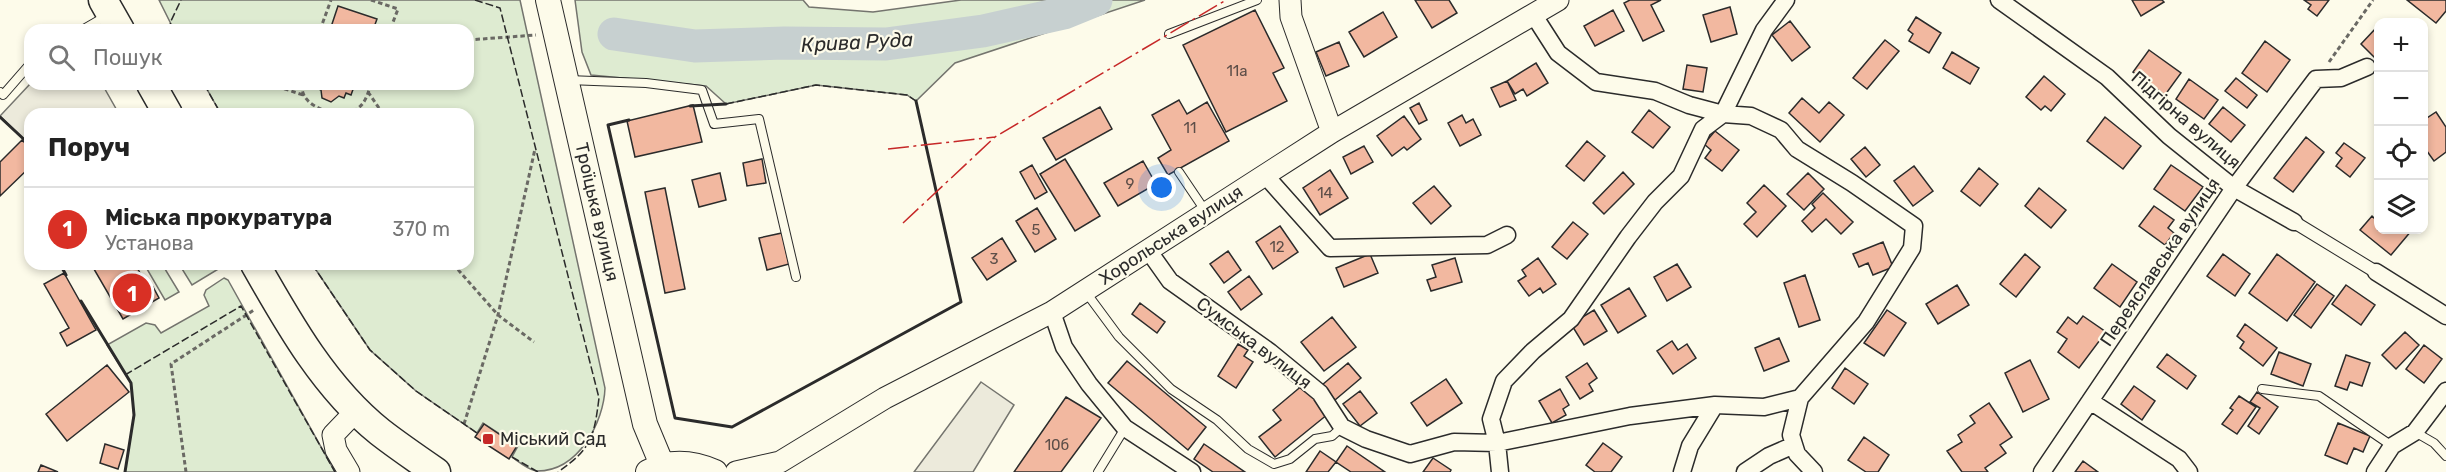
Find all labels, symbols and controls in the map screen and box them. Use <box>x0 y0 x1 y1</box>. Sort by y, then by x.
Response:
map controls <box>2374 18 2428 234</box>
button: + <box>2374 18 2428 72</box>
search box <box>24 24 474 90</box>
water label: Крива Руда <box>800 27 914 57</box>
icon: search <box>45 41 78 74</box>
text: Пошук <box>93 44 163 71</box>
house number: 11а <box>1226 62 1248 80</box>
street label: Підгірна вулиця <box>2127 66 2245 174</box>
button: − <box>2374 72 2428 126</box>
house number: 11 <box>1184 119 1196 137</box>
button: locate <box>2374 126 2428 180</box>
text: Поруч <box>48 132 130 163</box>
street label: Троїцька вулиця <box>570 140 624 284</box>
your location <box>1147 173 1176 202</box>
street label: Переяславська вулиця <box>2095 174 2225 350</box>
house number: 9 <box>1126 175 1135 193</box>
street label: Хорольська вулиця <box>1095 180 1247 290</box>
button: layers <box>2374 180 2428 234</box>
house number: 14 <box>1317 184 1333 202</box>
text: Міська прокуратура <box>105 204 332 231</box>
text: 1 <box>63 217 72 241</box>
text: 370 m <box>392 217 450 241</box>
house number: 5 <box>1032 221 1041 239</box>
text: Установа <box>105 231 194 255</box>
house number: 12 <box>1269 238 1285 256</box>
house number: 3 <box>989 250 999 268</box>
pin: 1 <box>112 270 152 316</box>
street label: Сумська вулиця <box>1192 292 1316 394</box>
place label: Міський Сад <box>500 428 607 450</box>
marker: Міський Сад <box>481 432 495 446</box>
house number: 10б <box>1045 436 1069 454</box>

